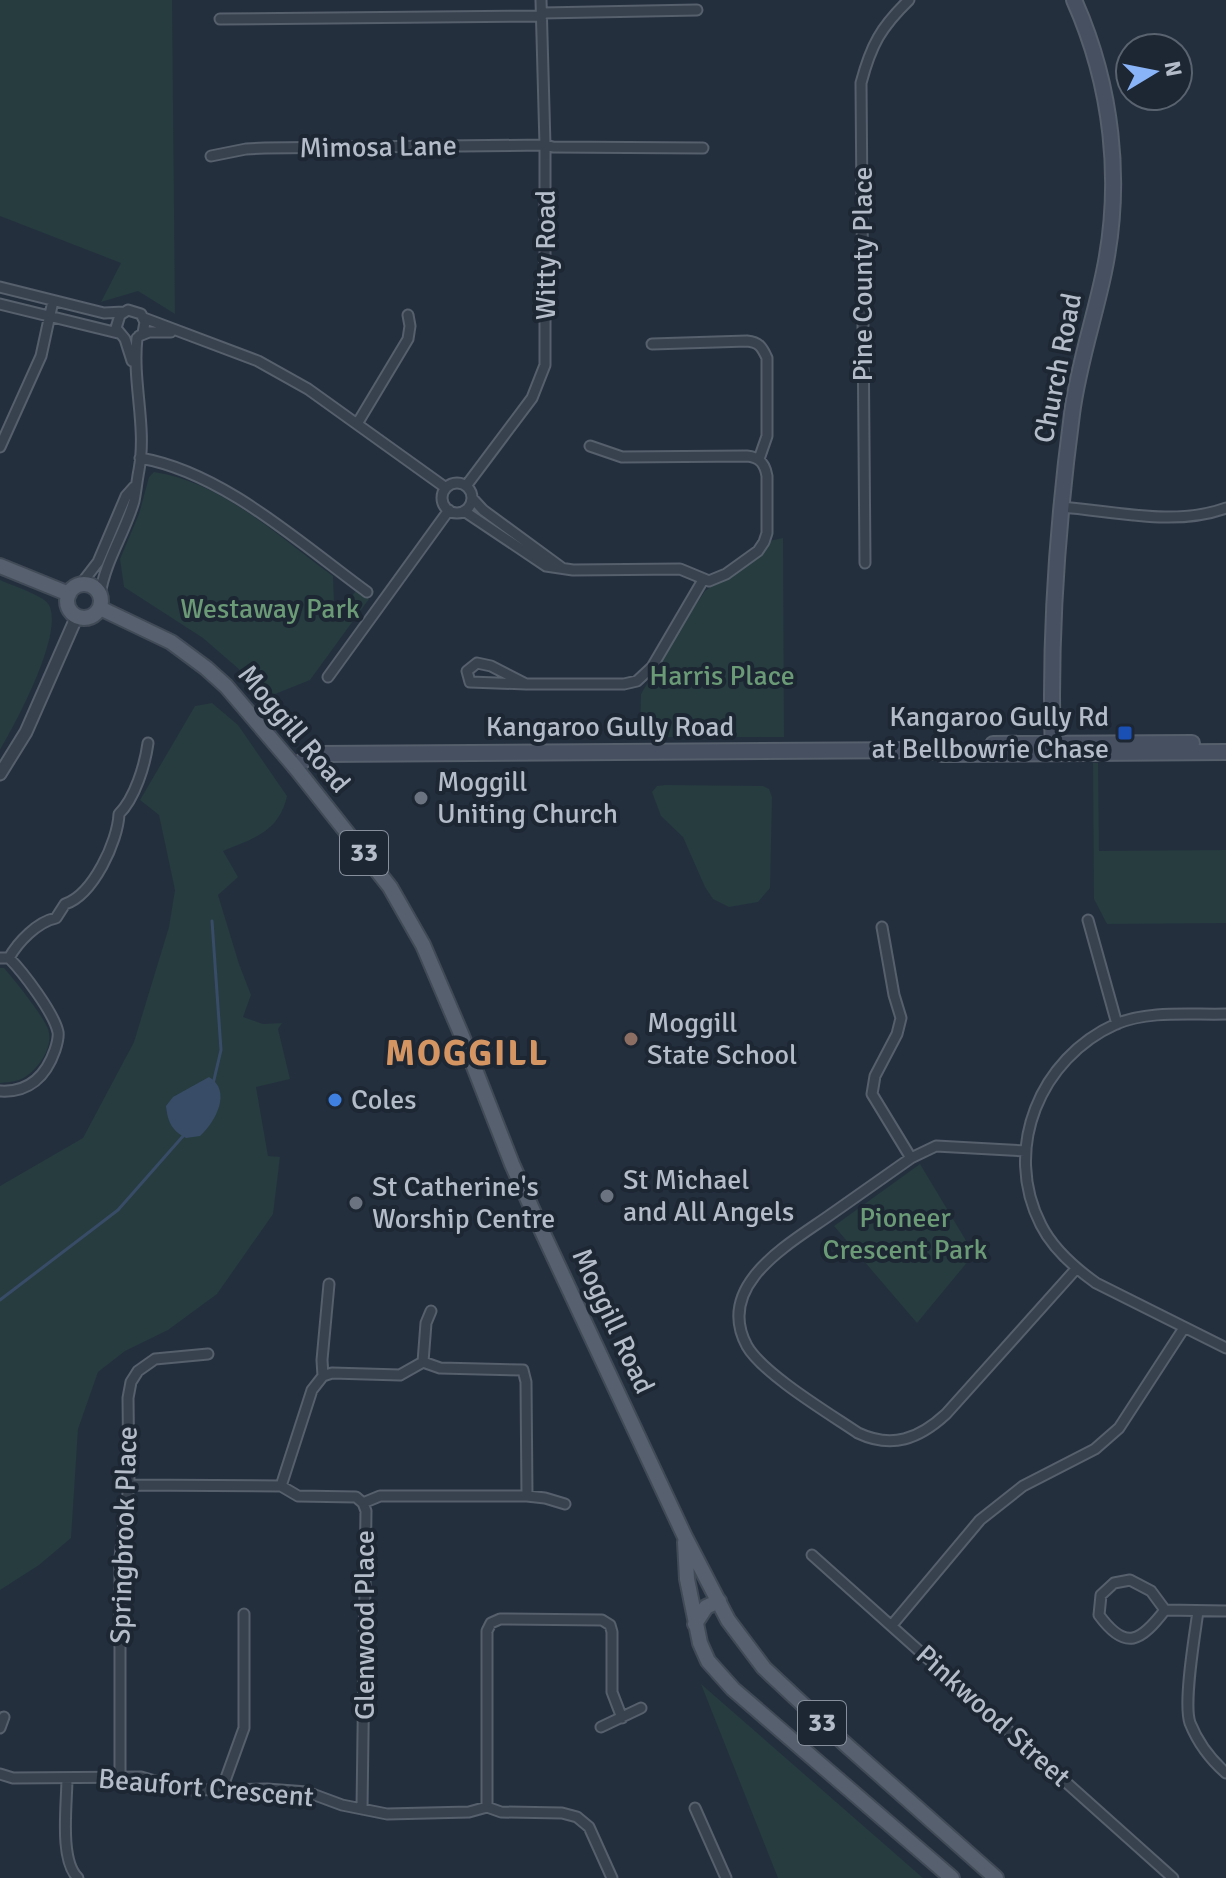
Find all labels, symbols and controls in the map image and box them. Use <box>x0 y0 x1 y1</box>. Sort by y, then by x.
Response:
north arrow <box>1114 32 1194 112</box>
text: N <box>1159 59 1188 78</box>
street label: Mimosa Lane <box>299 129 457 165</box>
street label: Pine County Place <box>846 166 880 382</box>
street label: Witty Road <box>529 190 563 320</box>
street label: Church Road <box>1027 290 1089 446</box>
park label: Westaway Park <box>180 592 360 626</box>
street label: Moggill Road <box>231 658 357 800</box>
park label: Harris Place <box>649 659 795 693</box>
place label: Kangaroo Gully Rd at Bellbowrie Chase <box>872 700 1109 766</box>
street label: Kangaroo Gully Road <box>486 710 734 744</box>
marker: Kangaroo Gully Rd at Bellbowrie Chase <box>1116 724 1134 742</box>
place label: Moggill Uniting Church <box>437 765 618 831</box>
marker: Moggill Uniting Church <box>412 789 430 807</box>
road number: 33 <box>340 831 388 875</box>
place label: Moggill State School <box>647 1006 797 1072</box>
marker: Moggill State School <box>622 1030 640 1048</box>
district label: MOGGILL <box>385 1031 549 1076</box>
place label: Coles <box>351 1083 416 1117</box>
marker: Coles <box>326 1091 344 1109</box>
place label: St Michael and All Angels <box>623 1163 794 1229</box>
place label: St Catherine's Worship Centre <box>372 1170 555 1236</box>
marker: St Michael and All Angels <box>598 1187 616 1205</box>
marker: St Catherine's Worship Centre <box>347 1194 365 1212</box>
park label: Pioneer Crescent Park <box>822 1201 988 1267</box>
street label: Moggill Road <box>565 1243 661 1399</box>
street label: Springbrook Place <box>103 1425 145 1645</box>
street label: Glenwood Place <box>348 1530 382 1720</box>
street label: Pinkwood Street <box>909 1638 1077 1794</box>
road number: 33 <box>798 1701 846 1745</box>
street label: Beaufort Crescent <box>97 1762 315 1814</box>

